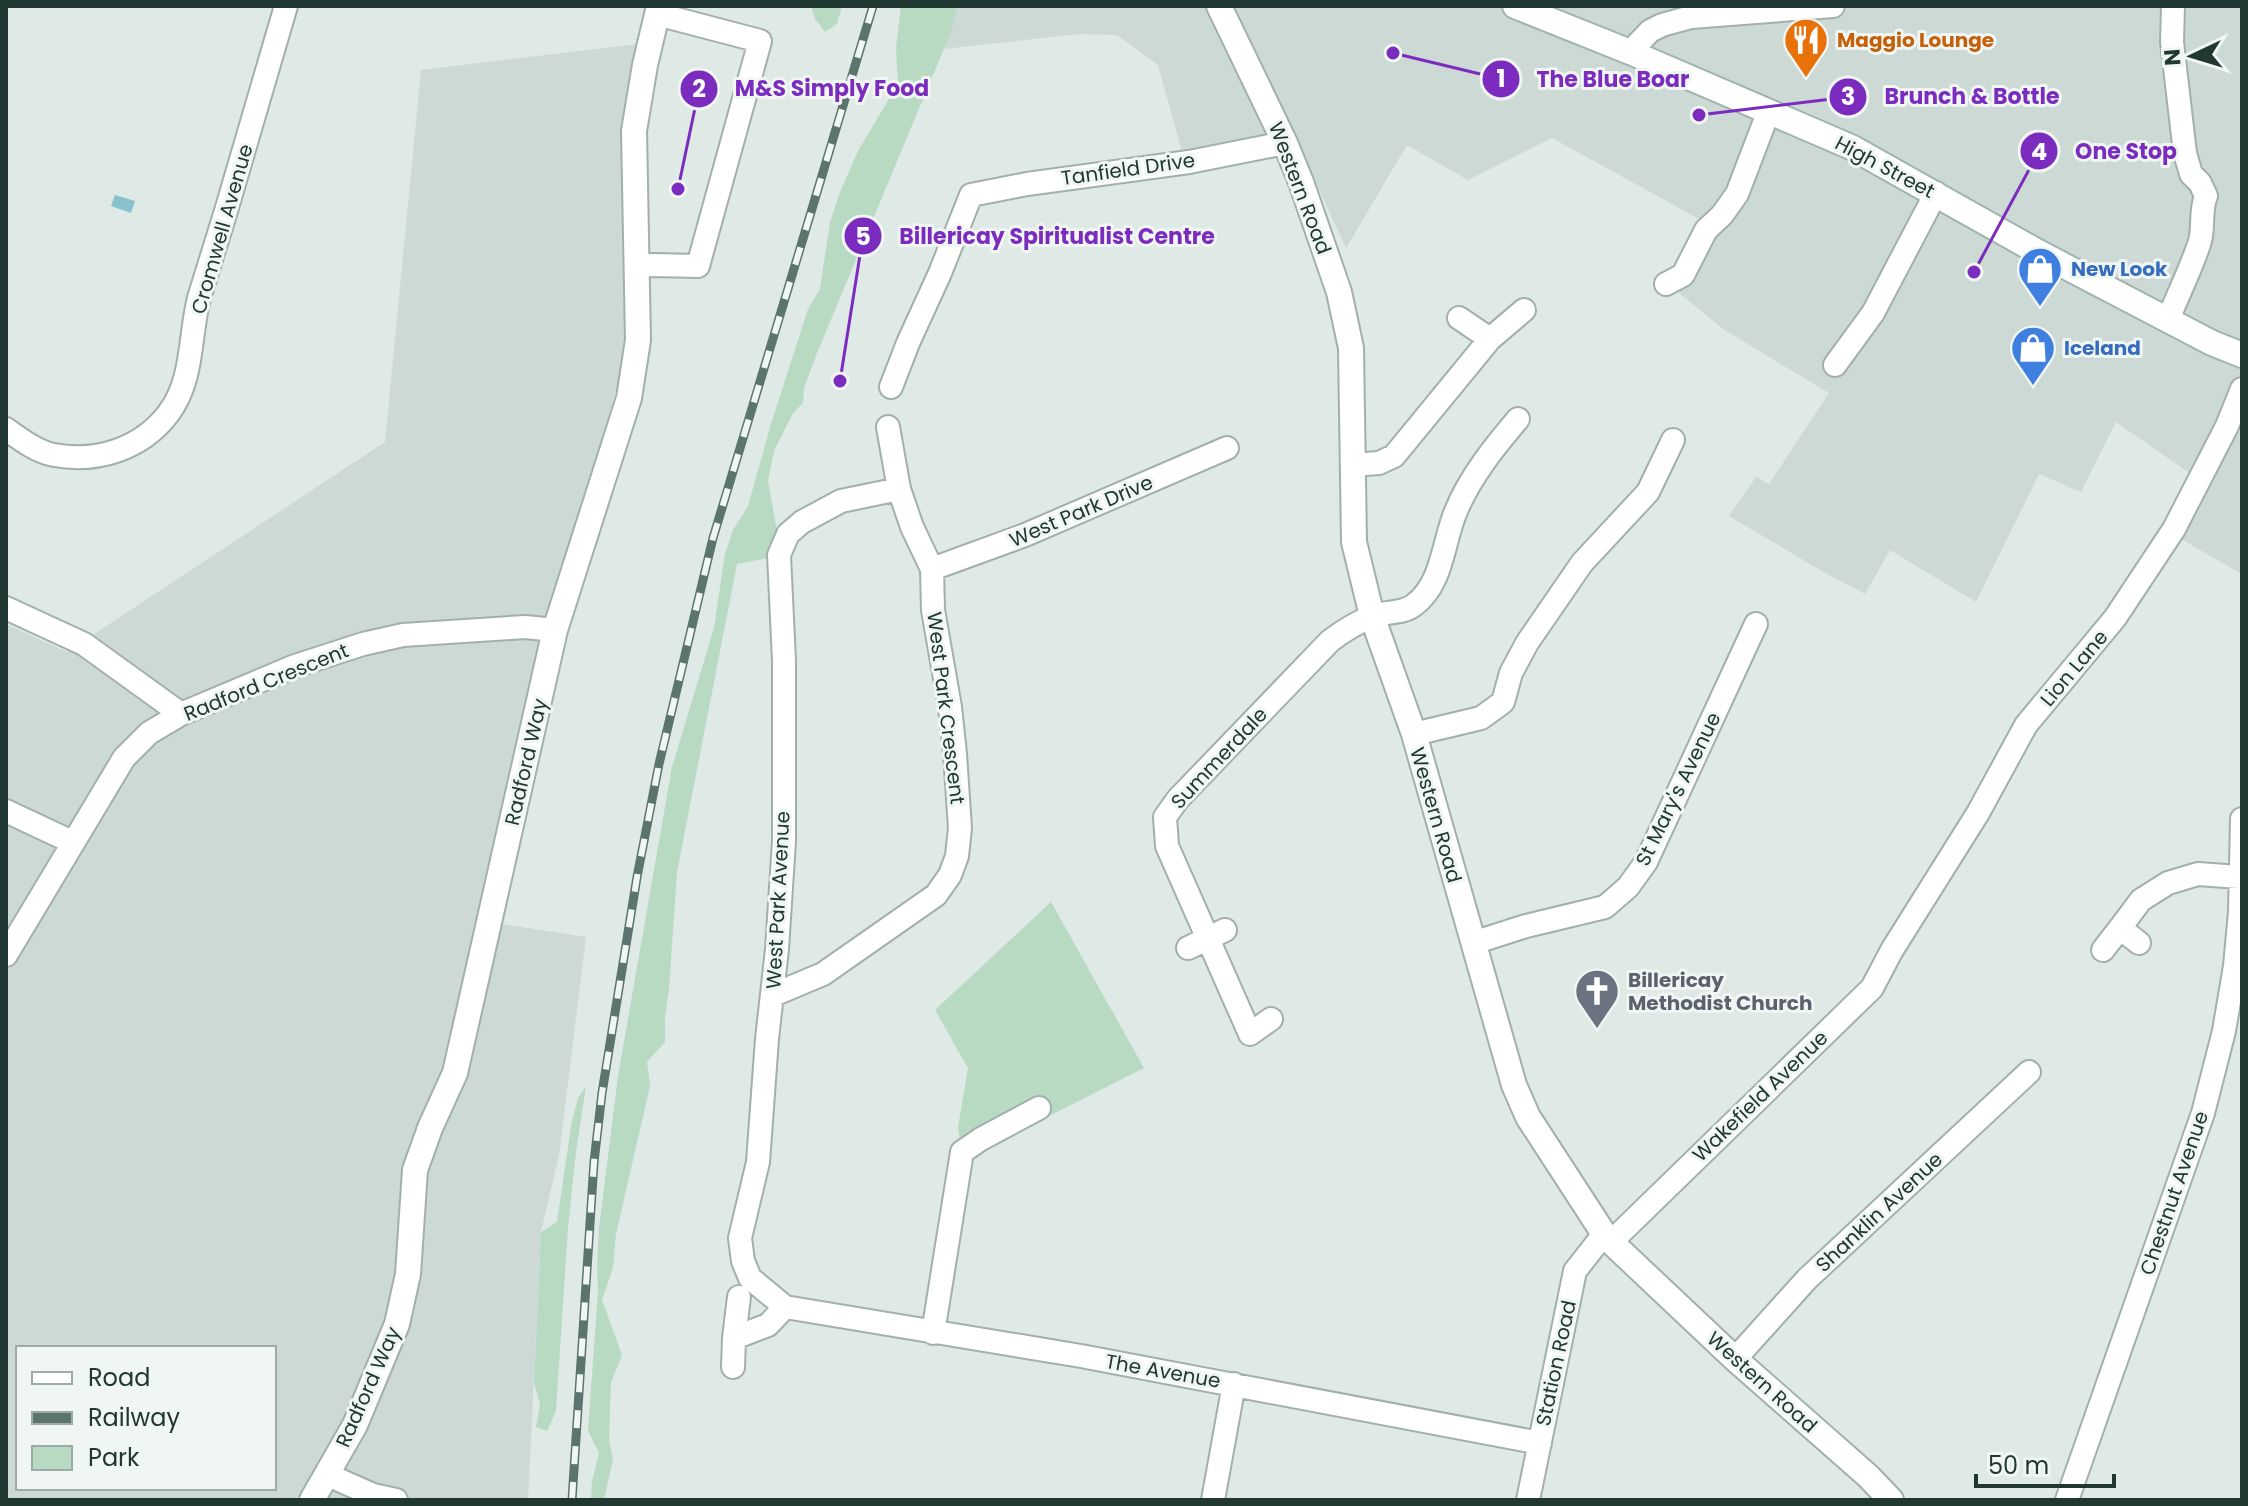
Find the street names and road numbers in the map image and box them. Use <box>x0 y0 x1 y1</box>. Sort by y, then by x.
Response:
street label: Western Road <box>1262 118 1338 258</box>
street label: High Street <box>1830 129 1940 205</box>
street label: Cromwell Avenue <box>184 141 260 317</box>
street label: Tanfield Drive <box>1059 146 1197 192</box>
street label: West Park Drive <box>1005 468 1157 554</box>
street label: West Park Crescent <box>920 610 972 806</box>
street label: Lion Lane <box>2034 624 2114 712</box>
street label: Radford Crescent <box>180 636 352 728</box>
street label: Radford Way <box>498 696 554 828</box>
street label: Summerdale <box>1164 701 1274 815</box>
street label: St Mary's Avenue <box>1629 707 1727 871</box>
street label: Western Road <box>1403 744 1469 886</box>
street label: West Park Avenue <box>759 810 797 990</box>
street label: Wakefield Avenue <box>1686 1024 1834 1168</box>
street label: Chestnut Avenue <box>2133 1107 2215 1279</box>
street label: Shanklin Avenue <box>1809 1146 1949 1278</box>
street label: Station Road <box>1529 1298 1583 1428</box>
street label: Radford Way <box>329 1322 407 1452</box>
street label: Western Road <box>1701 1325 1823 1439</box>
street label: The Avenue <box>1103 1347 1223 1395</box>

